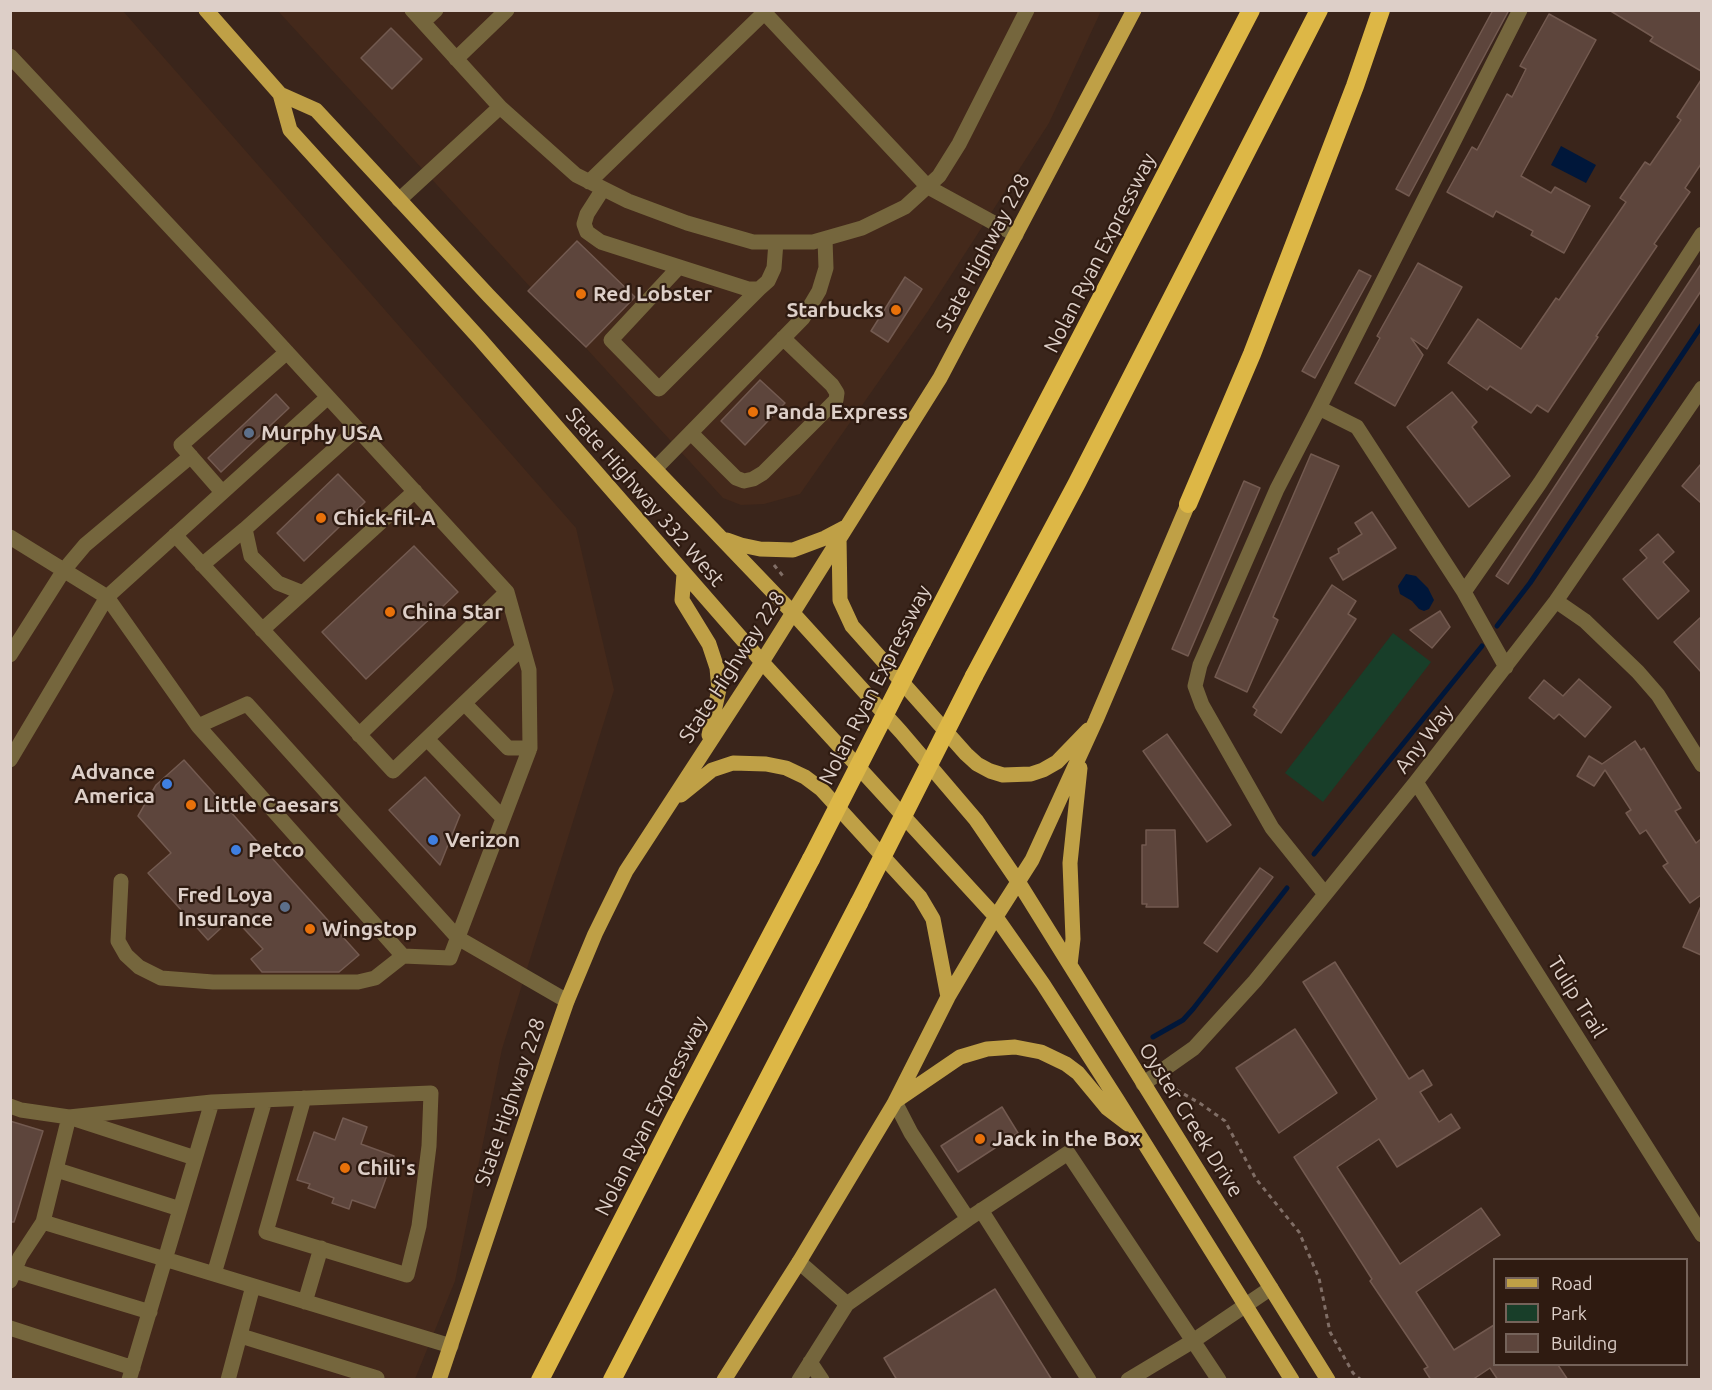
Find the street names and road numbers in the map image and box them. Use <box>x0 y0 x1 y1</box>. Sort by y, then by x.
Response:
street label: Nolan Ryan Expressway <box>1039 149 1161 357</box>
street label: State Highway 228 <box>931 169 1035 337</box>
street label: State Highway 332 West <box>560 402 730 592</box>
street label: Nolan Ryan Expressway <box>814 581 936 789</box>
street label: State Highway 228 <box>674 586 790 748</box>
street label: Any Way <box>1389 700 1459 778</box>
street label: Tulip Trail <box>1542 952 1612 1042</box>
street label: Nolan Ryan Expressway <box>590 1012 712 1220</box>
street label: State Highway 228 <box>469 1015 551 1189</box>
street label: Oyster Creek Drive <box>1133 1038 1249 1202</box>

